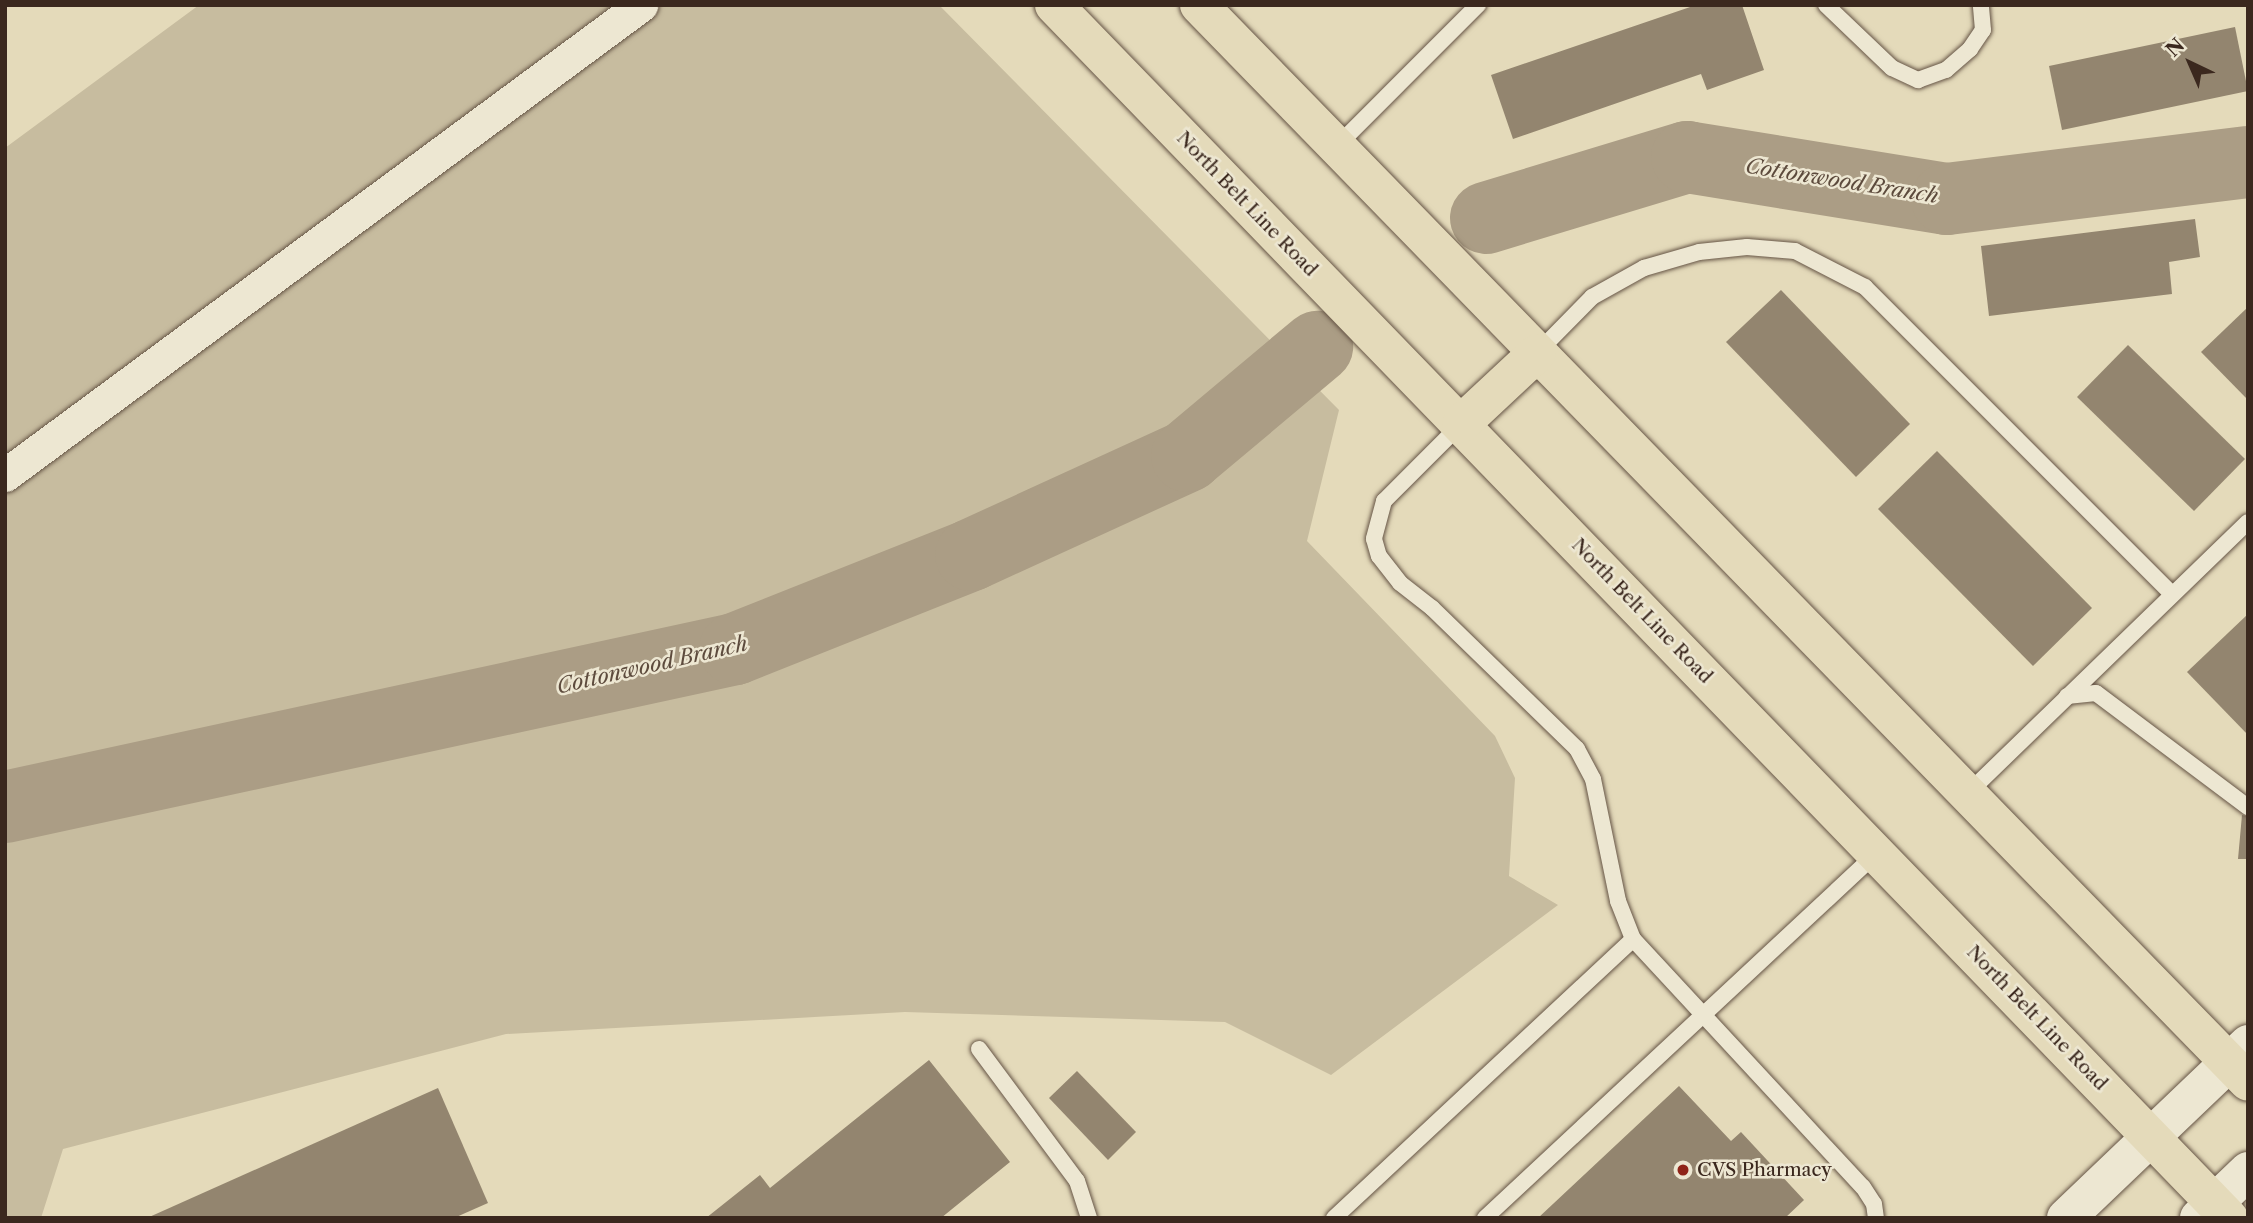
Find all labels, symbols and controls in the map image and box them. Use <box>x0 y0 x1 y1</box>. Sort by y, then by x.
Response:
north arrow <box>2155 28 2225 98</box>
text: N <box>2161 34 2189 62</box>
street label: North Belt Line Road <box>1172 127 1322 281</box>
water label: Cottonwood Branch <box>1744 153 1940 209</box>
street label: North Belt Line Road <box>1567 534 1717 688</box>
water label: Cottonwood Branch <box>554 631 750 699</box>
street label: North Belt Line Road <box>1962 941 2112 1095</box>
place label: CVS Pharmacy <box>1697 1159 1832 1181</box>
marker: CVS Pharmacy <box>1675 1162 1691 1178</box>

